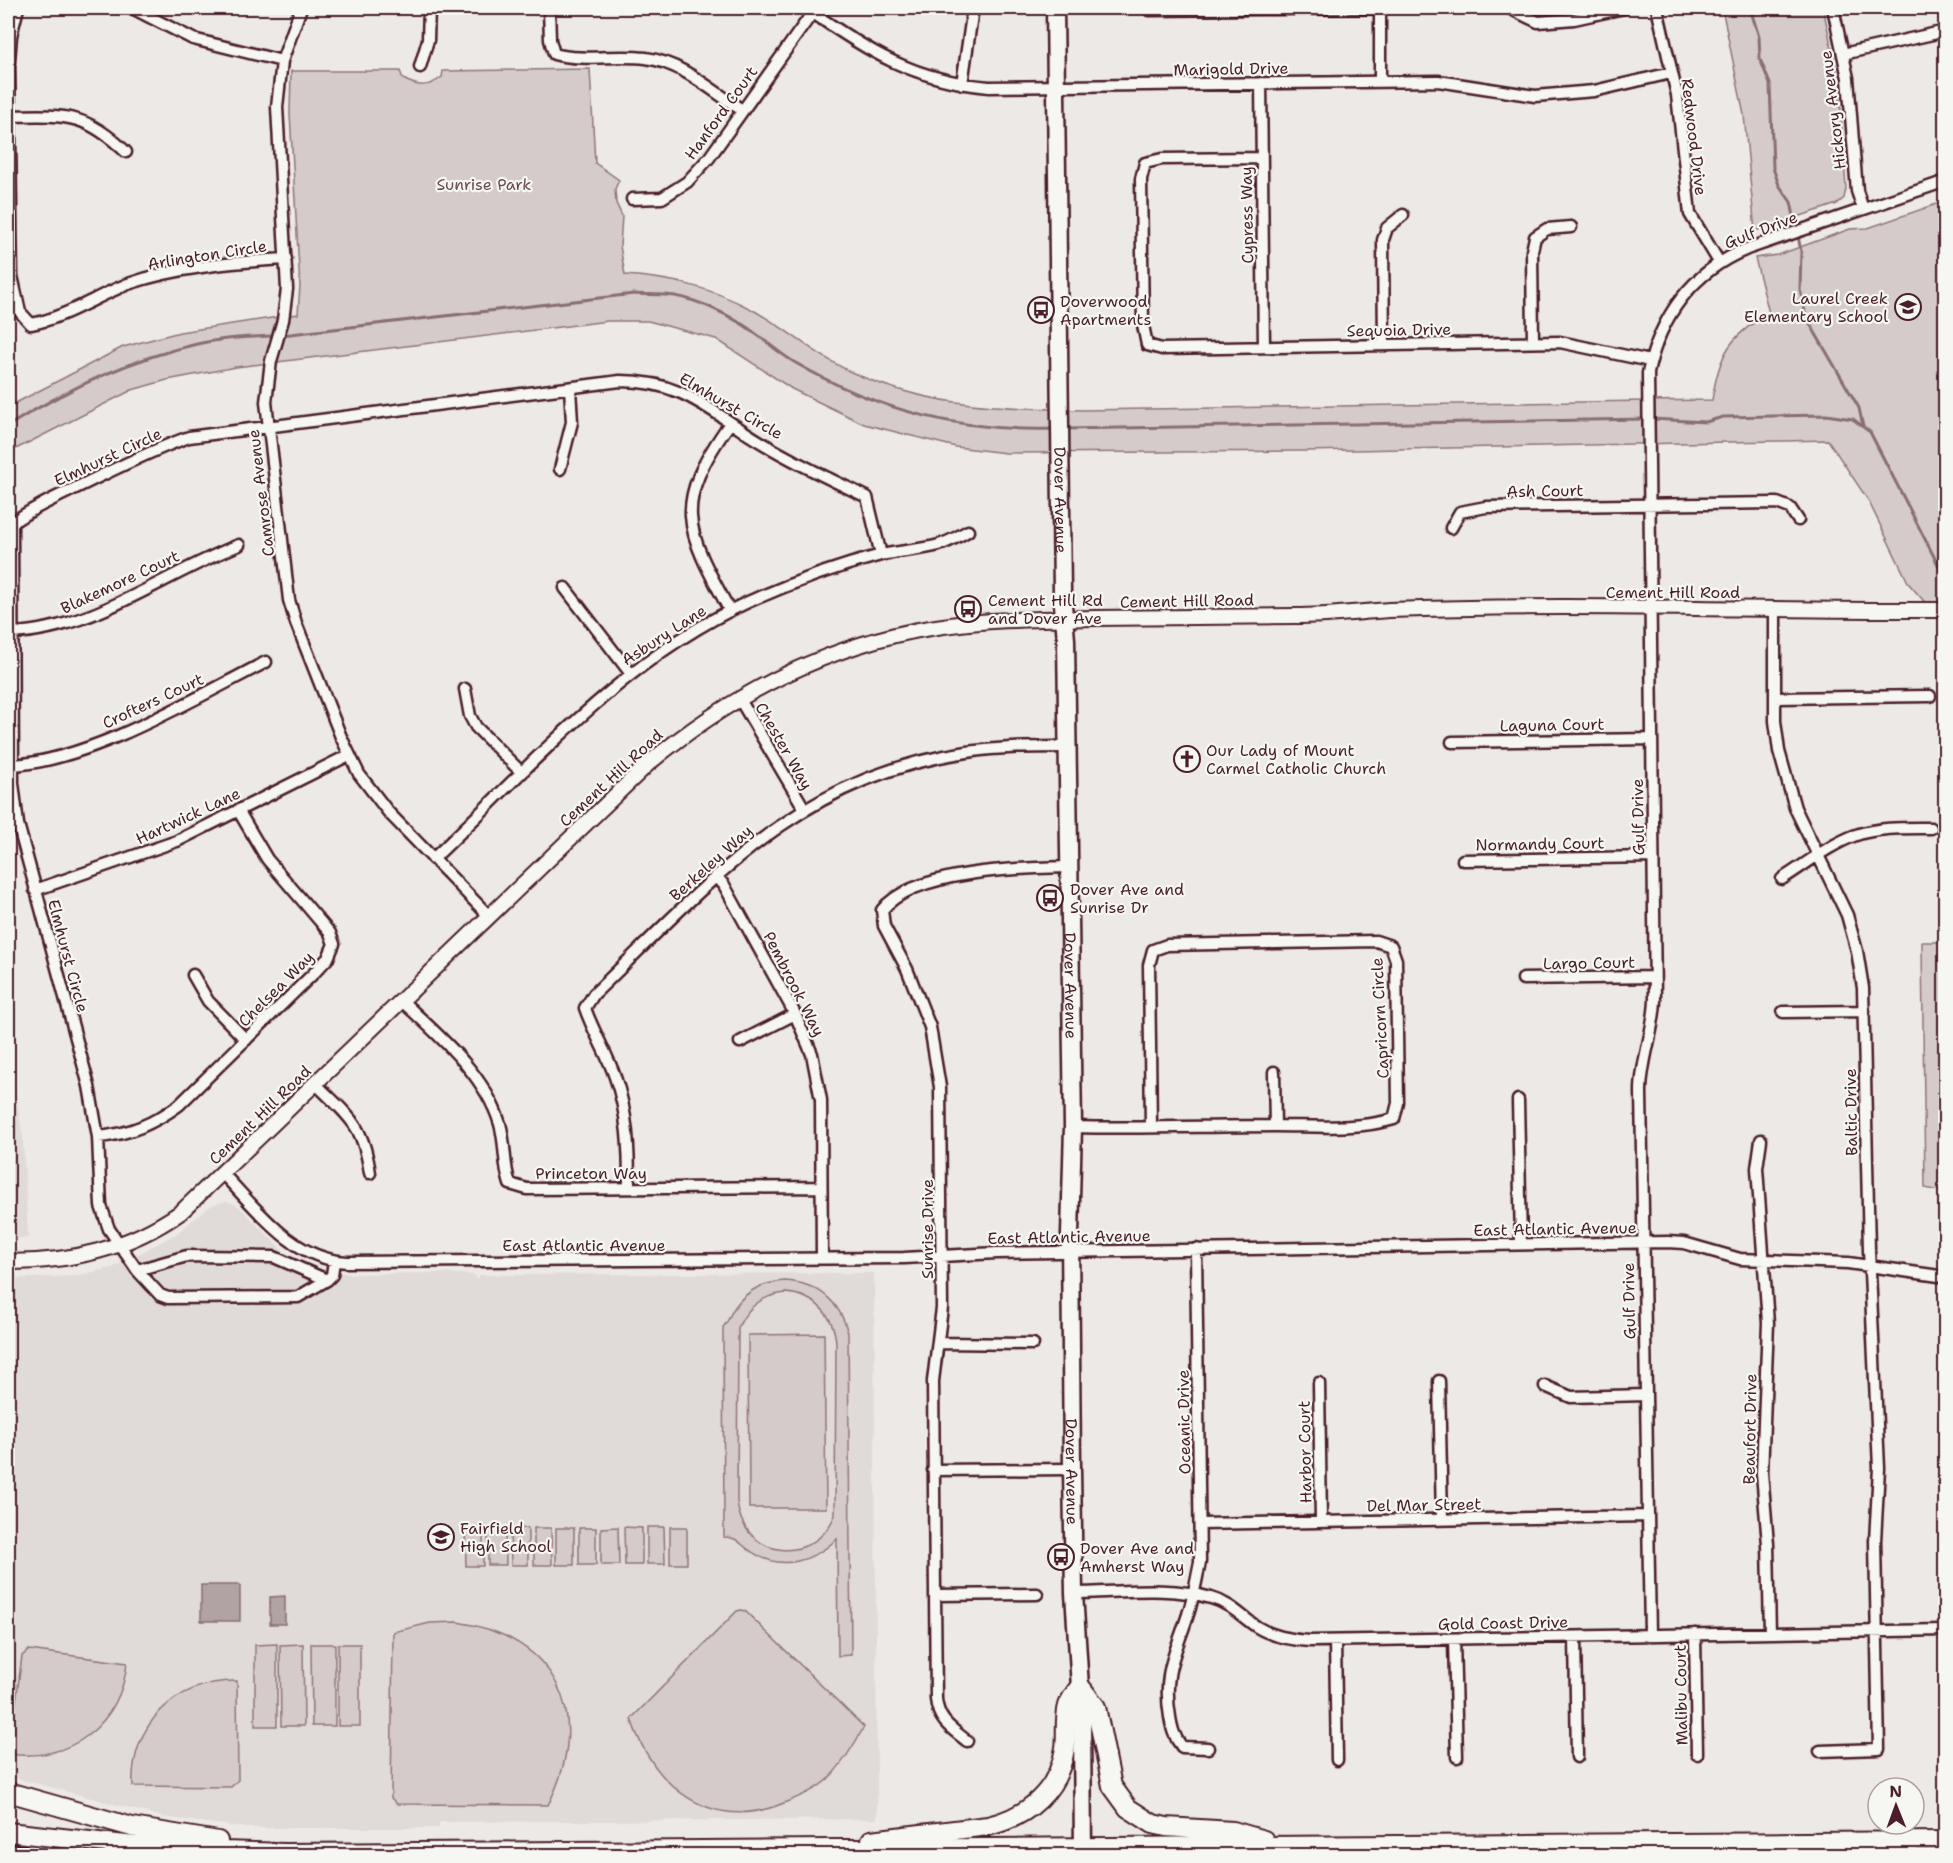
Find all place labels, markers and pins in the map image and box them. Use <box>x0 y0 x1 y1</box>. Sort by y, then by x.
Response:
place label: Laurel Creek Elementary School <box>1744 288 1888 327</box>
place label: Doverwood Apartments <box>1060 291 1151 330</box>
school or university icon: Laurel Creek Elementary School <box>1893 292 1923 322</box>
bus stop icon: Doverwood Apartments <box>1026 295 1056 325</box>
place label: Cement Hill Rd and Dover Ave <box>988 590 1103 629</box>
bus stop icon: Cement Hill Rd and Dover Ave <box>953 594 983 624</box>
place label: Our Lady of Mount Carmel Catholic Church <box>1206 740 1386 779</box>
church icon: Our Lady of Mount Carmel Catholic Church <box>1172 744 1202 774</box>
place label: Dover Ave and Sunrise Dr <box>1070 879 1184 918</box>
bus stop icon: Dover Ave and Sunrise Dr <box>1035 883 1065 913</box>
place label: Fairfield High School <box>460 1518 552 1557</box>
school or university icon: Fairfield High School <box>426 1522 456 1552</box>
place label: Dover Ave and Amherst Way <box>1080 1538 1194 1577</box>
bus stop icon: Dover Ave and Amherst Way <box>1046 1542 1076 1572</box>

